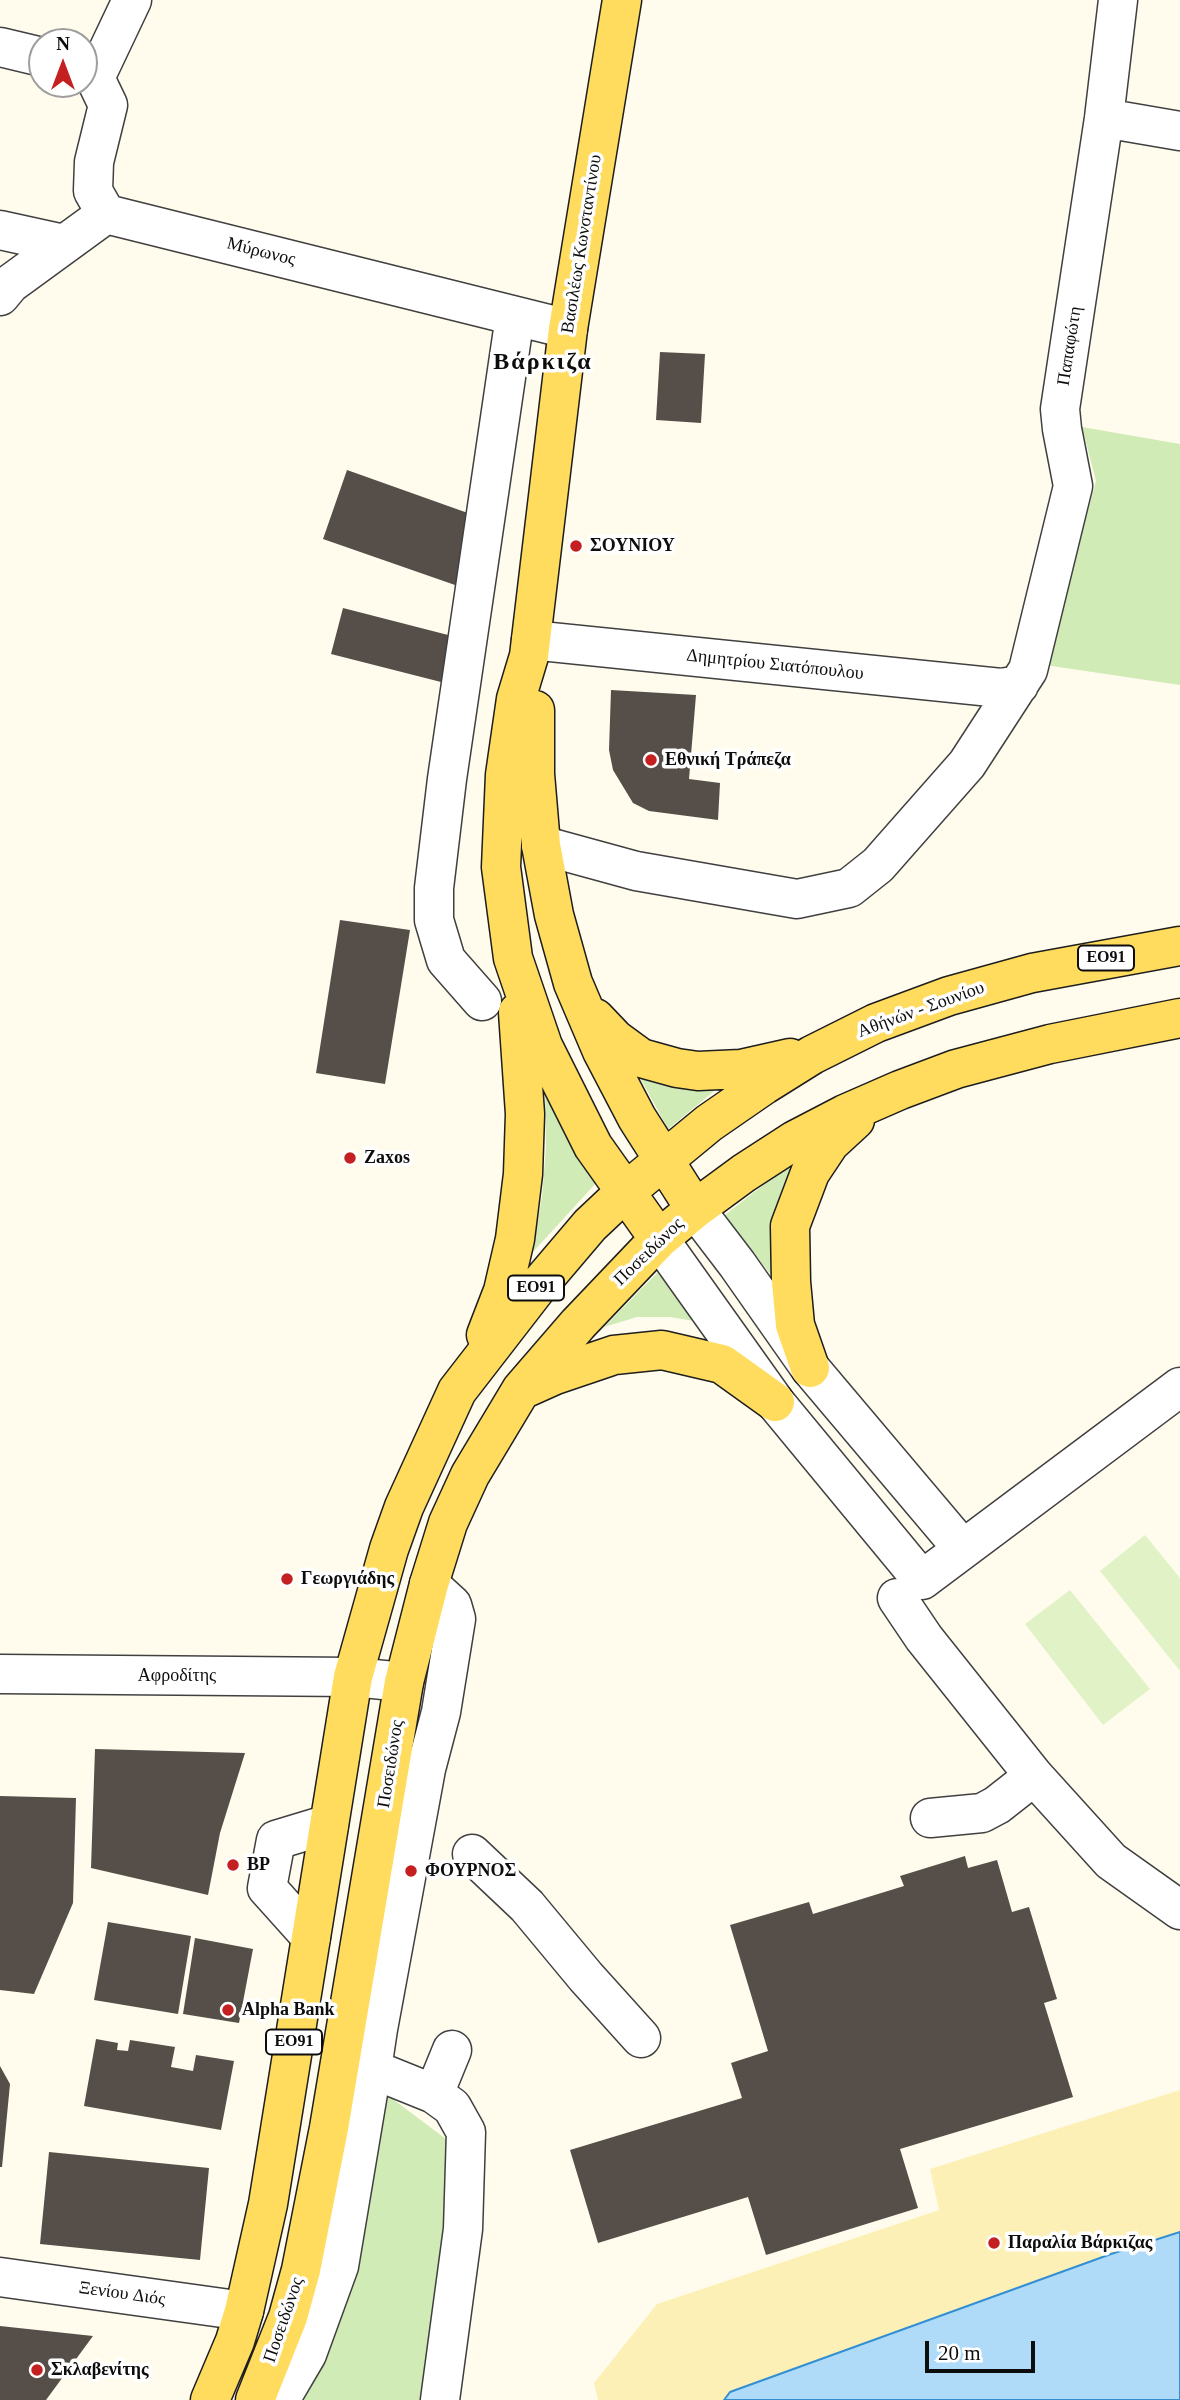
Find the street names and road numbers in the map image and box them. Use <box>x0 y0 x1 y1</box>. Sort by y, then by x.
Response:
street label: Βασιλέως Κωνσταντίνου <box>557 153 607 335</box>
street label: Μύρωνος <box>224 233 298 271</box>
street label: Παπαφώτη <box>1053 305 1087 387</box>
street label: Δημητρίου Σιατόπουλου <box>685 645 865 685</box>
road number: ΕΟ91 <box>1078 946 1134 970</box>
street label: Αθήνών - Σουνίου <box>855 977 987 1043</box>
street label: Ποσειδώνος <box>610 1213 688 1291</box>
road number: ΕΟ91 <box>508 1276 564 1300</box>
street label: Αφροδίτης <box>138 1665 216 1687</box>
street label: Ποσειδώνος <box>373 1719 409 1809</box>
road number: ΕΟ91 <box>266 2030 322 2054</box>
street label: Ποσειδώνος <box>259 2275 309 2365</box>
street label: Ξενίου Διός <box>77 2277 167 2311</box>

